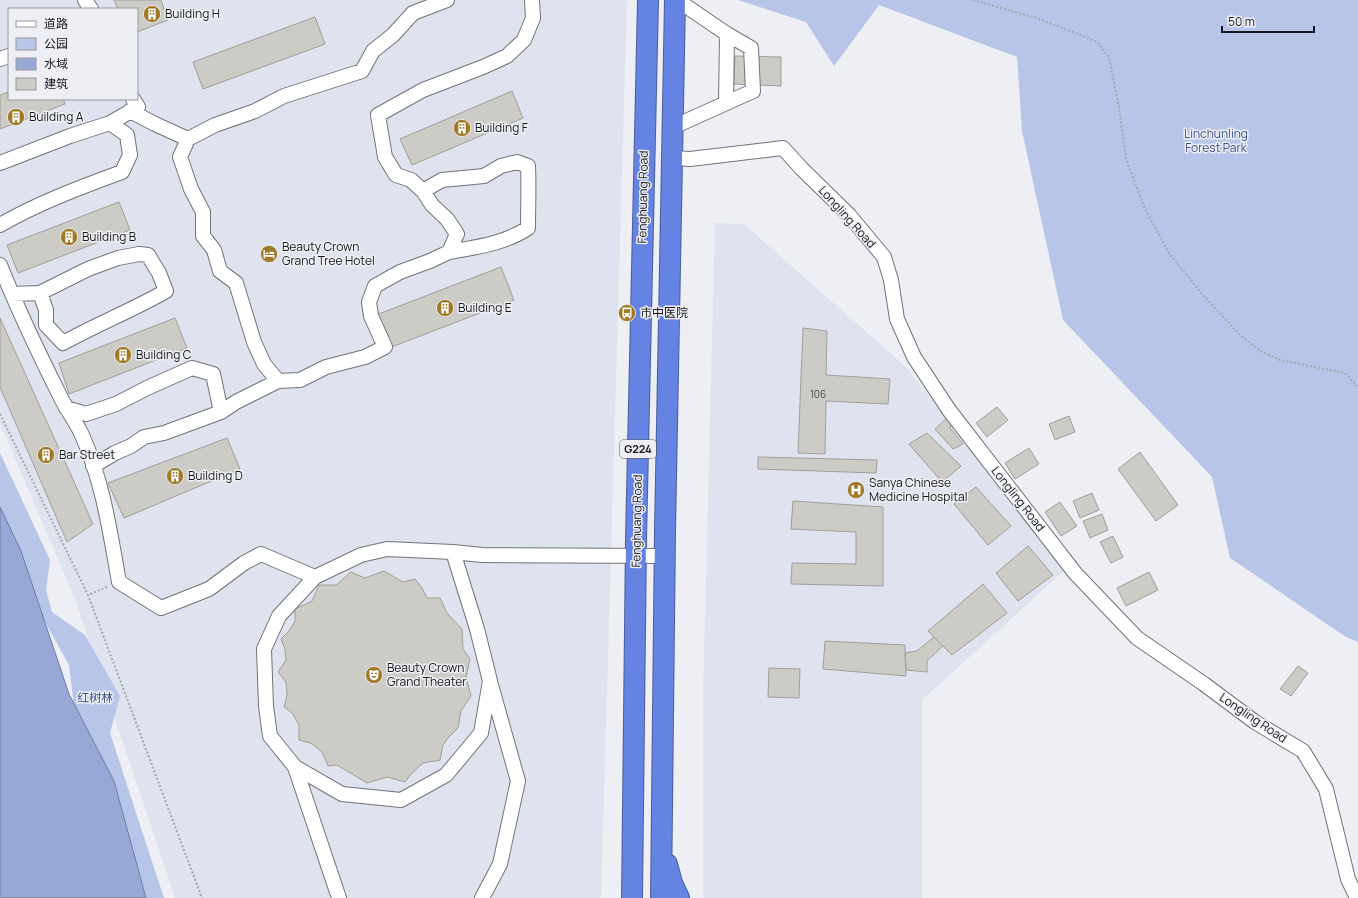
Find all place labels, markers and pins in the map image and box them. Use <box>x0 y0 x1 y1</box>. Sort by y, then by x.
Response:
building icon: Building H <box>142 4 162 24</box>
place label: Building H <box>165 5 220 22</box>
building icon: Building A <box>6 107 26 127</box>
place label: Building A <box>29 108 84 125</box>
building icon: Building F <box>452 118 472 138</box>
place label: Building F <box>475 119 528 136</box>
building icon: Building B <box>59 227 79 247</box>
place label: Building B <box>82 228 136 245</box>
place label: Beauty Crown Grand Tree Hotel <box>282 238 375 269</box>
hotel icon: Beauty Crown Grand Tree Hotel <box>259 244 279 264</box>
building icon: Building E <box>435 298 455 318</box>
place label: Building E <box>458 299 512 316</box>
bus stop icon: 市中医院 <box>617 303 637 323</box>
place label: 市中医院 <box>640 304 688 321</box>
building icon: Building C <box>113 345 133 365</box>
place label: Building C <box>136 346 192 363</box>
building icon: Bar Street <box>36 445 56 465</box>
place label: Bar Street <box>59 446 115 463</box>
building icon: Building D <box>165 466 185 486</box>
place label: Building D <box>188 467 243 484</box>
place label: Sanya Chinese Medicine Hospital <box>869 474 968 505</box>
hospital icon: Sanya Chinese Medicine Hospital <box>846 480 866 500</box>
place label: Beauty Crown Grand Theater <box>387 659 467 690</box>
theatre icon: Beauty Crown Grand Theater <box>364 665 384 685</box>

